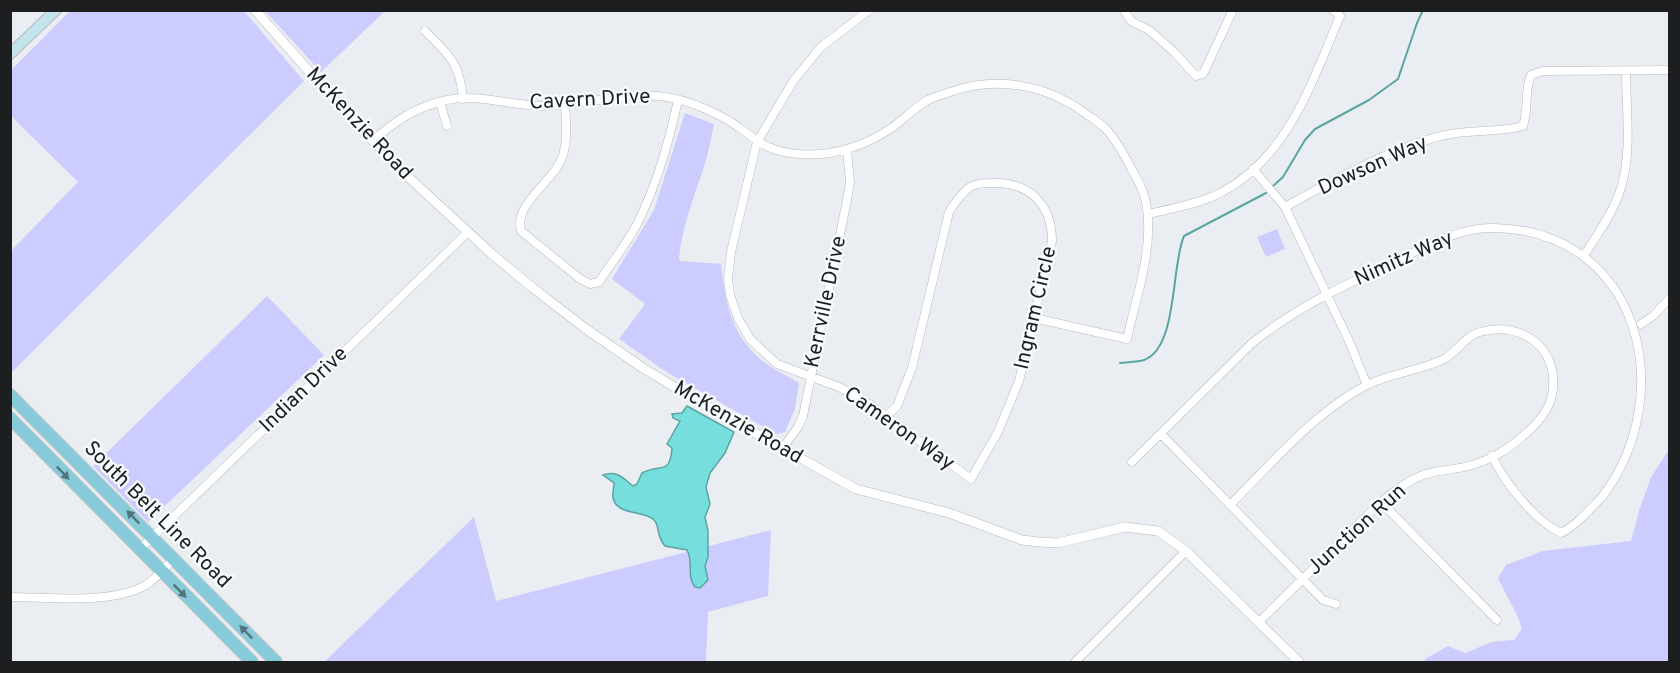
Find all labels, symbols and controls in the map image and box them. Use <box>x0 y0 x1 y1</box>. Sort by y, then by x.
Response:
street label: McKenzie Road <box>300 62 418 186</box>
street label: Cavern Drive <box>529 83 651 117</box>
street label: Dowson Way <box>1314 130 1432 202</box>
street label: Nimitz Way <box>1350 225 1458 293</box>
street label: Kerrville Drive <box>799 233 853 371</box>
street label: Ingram Circle <box>1009 244 1063 372</box>
street label: Indian Drive <box>254 341 354 439</box>
street label: McKenzie Road <box>669 375 807 471</box>
street label: Cameron Way <box>838 381 960 477</box>
street label: South Belt Line Road <box>78 436 236 594</box>
one-way arrow <box>55 465 69 479</box>
street label: Junction Run <box>1302 478 1412 582</box>
one-way arrow <box>126 511 140 525</box>
one-way arrow <box>173 583 187 597</box>
one-way arrow <box>239 626 253 640</box>

